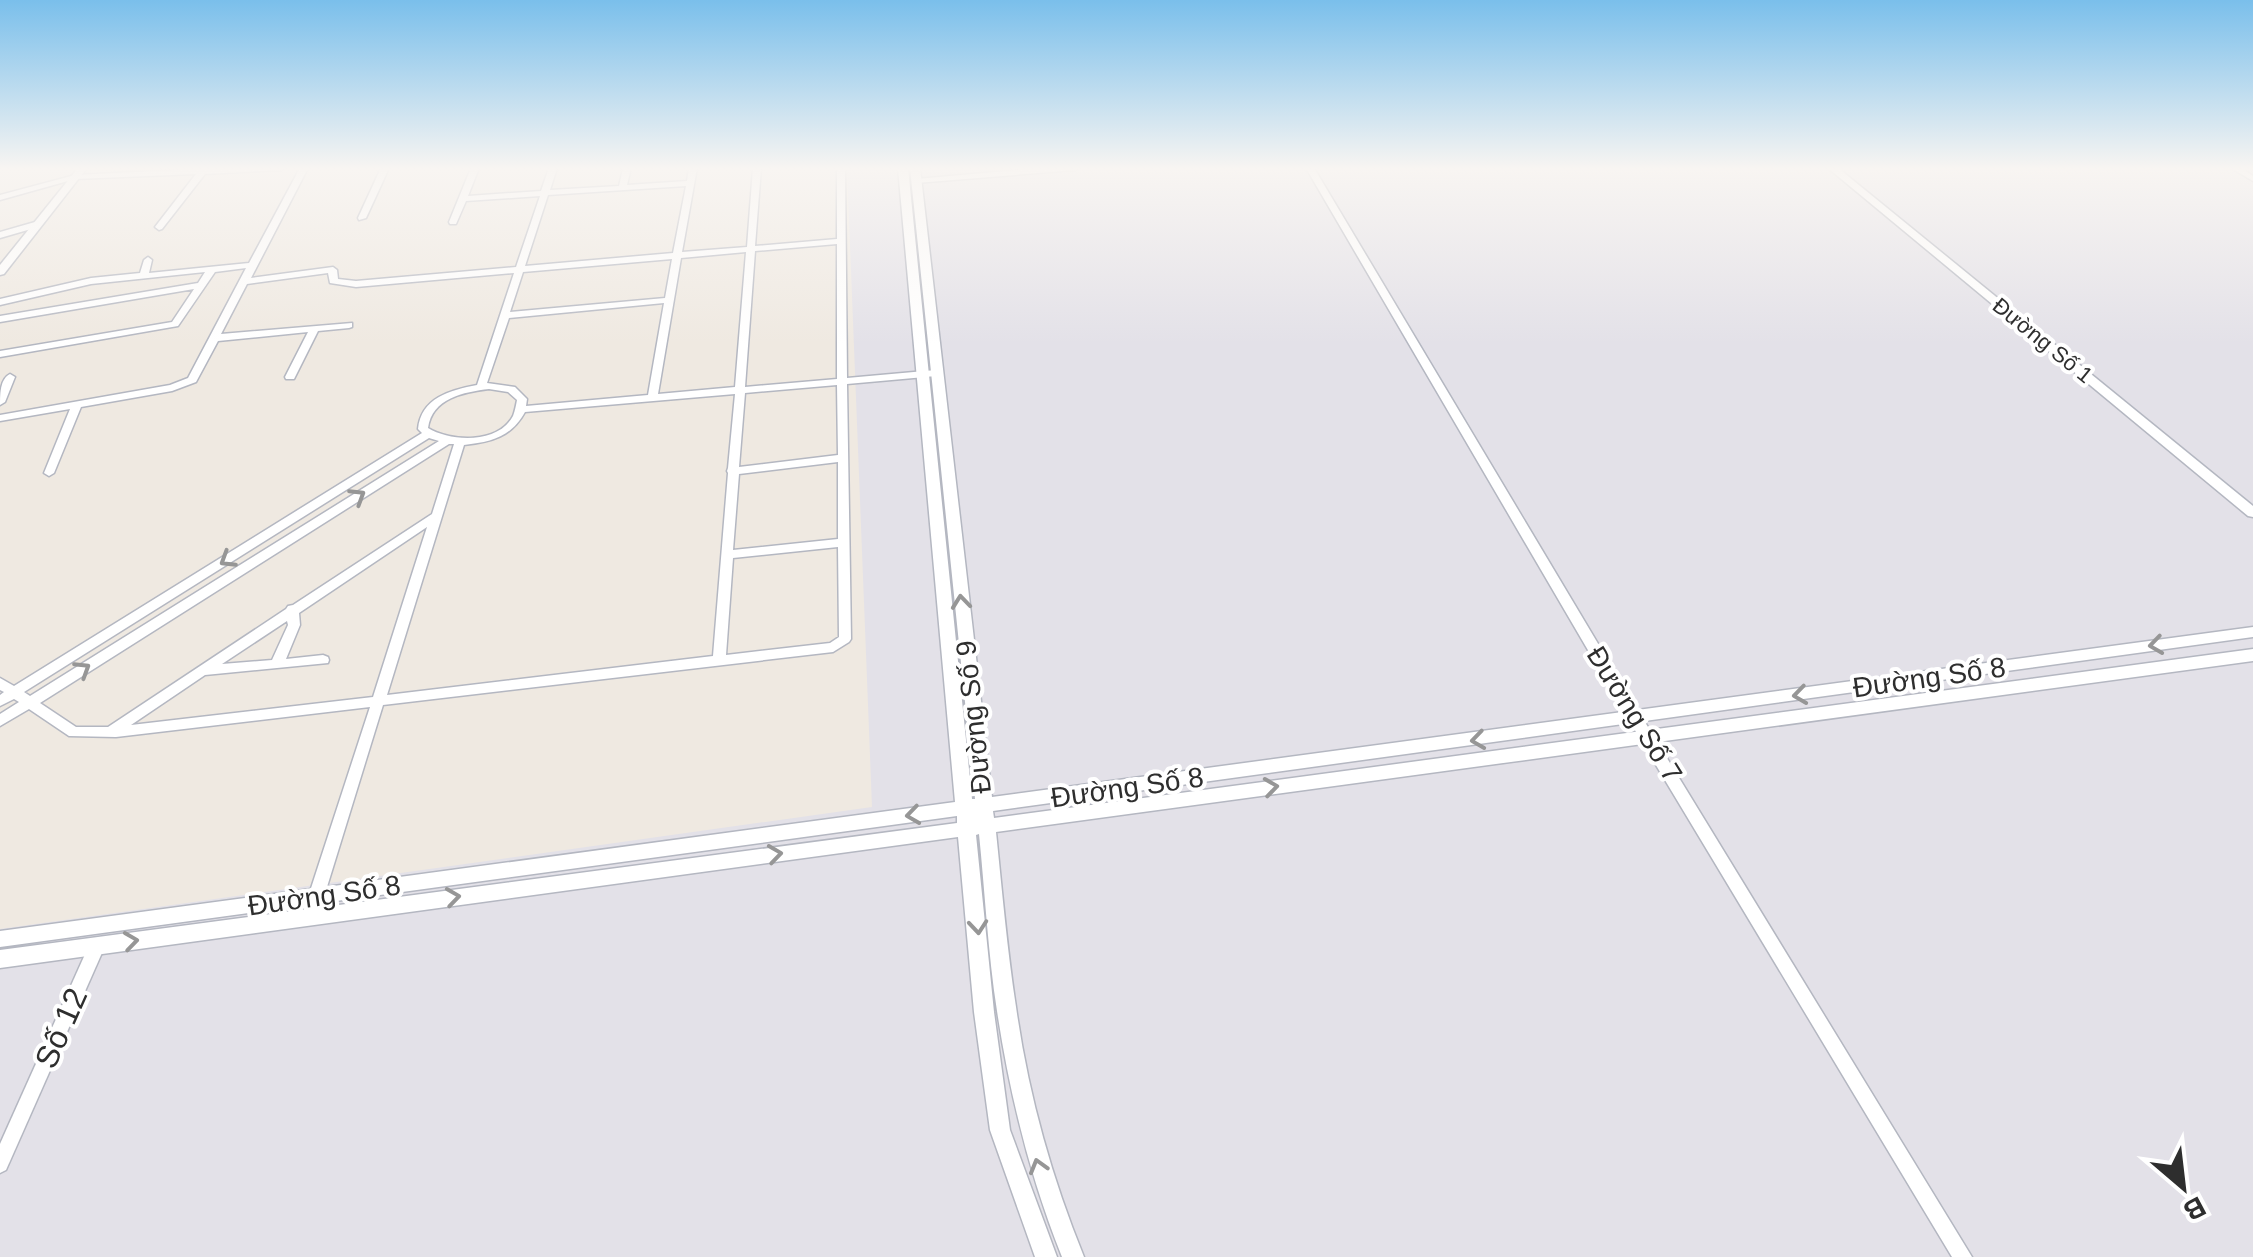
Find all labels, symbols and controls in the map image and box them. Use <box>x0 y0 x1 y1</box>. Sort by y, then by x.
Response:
street label: Đường Số 1 <box>1988 293 2098 388</box>
one-way arrow <box>347 490 365 509</box>
one-way arrow <box>220 547 238 566</box>
one-way arrow <box>951 594 972 610</box>
one-way arrow <box>2148 634 2165 655</box>
street label: Đường Số 9 <box>950 639 997 795</box>
street label: Đường Số 7 <box>1581 641 1688 788</box>
street label: Đường Số 8 <box>1851 651 2007 704</box>
one-way arrow <box>72 662 90 681</box>
one-way arrow <box>1792 683 1808 704</box>
one-way arrow <box>1470 729 1486 750</box>
street label: Đường Số 8 <box>1049 761 1205 814</box>
one-way arrow <box>1263 777 1279 798</box>
one-way arrow <box>905 804 921 825</box>
one-way arrow <box>767 844 784 865</box>
street label: Đường Số 8 <box>246 869 402 922</box>
one-way arrow <box>445 887 462 908</box>
one-way arrow <box>966 920 988 936</box>
one-way arrow <box>123 932 140 953</box>
street label: Số 12 <box>28 982 94 1074</box>
north arrow <box>2133 1137 2233 1237</box>
one-way arrow <box>1028 1158 1049 1175</box>
text: B <box>2178 1190 2211 1227</box>

